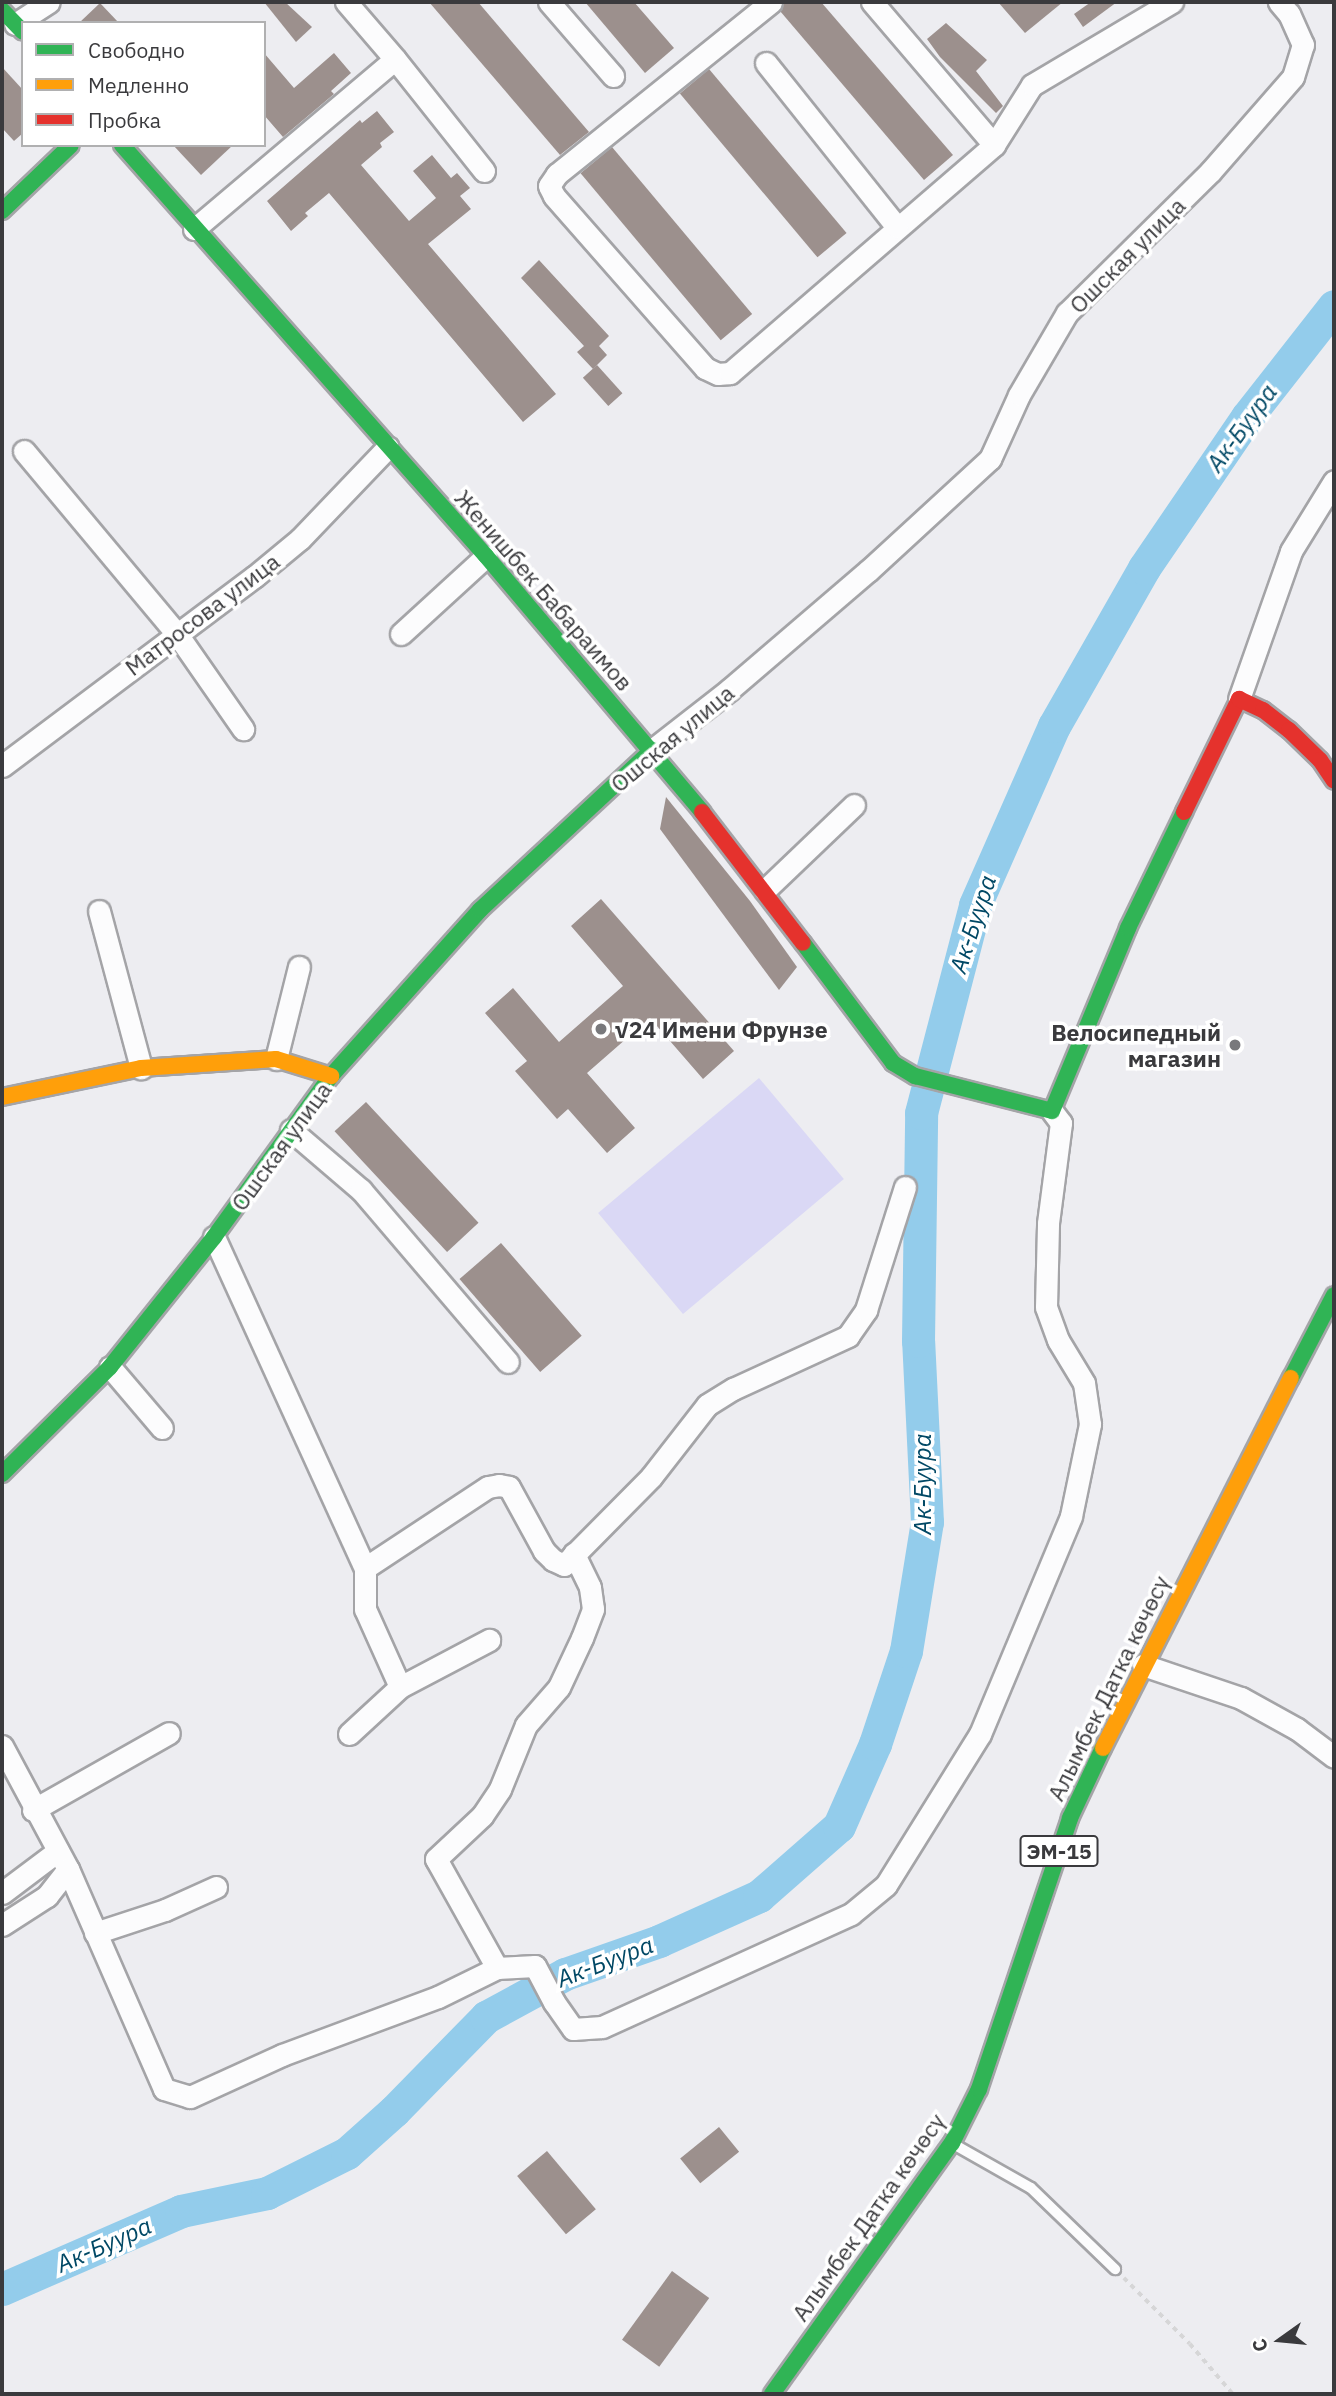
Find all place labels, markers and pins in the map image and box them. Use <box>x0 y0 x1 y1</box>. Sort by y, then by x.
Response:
place label: √24 Имени Фрунзе <box>615 1015 828 1043</box>
place label: Велосипедный магазин <box>1051 1018 1221 1072</box>
marker: √24 Имени Фрунзе <box>593 1021 609 1037</box>
marker: Велосипедный магазин <box>1227 1037 1243 1053</box>

